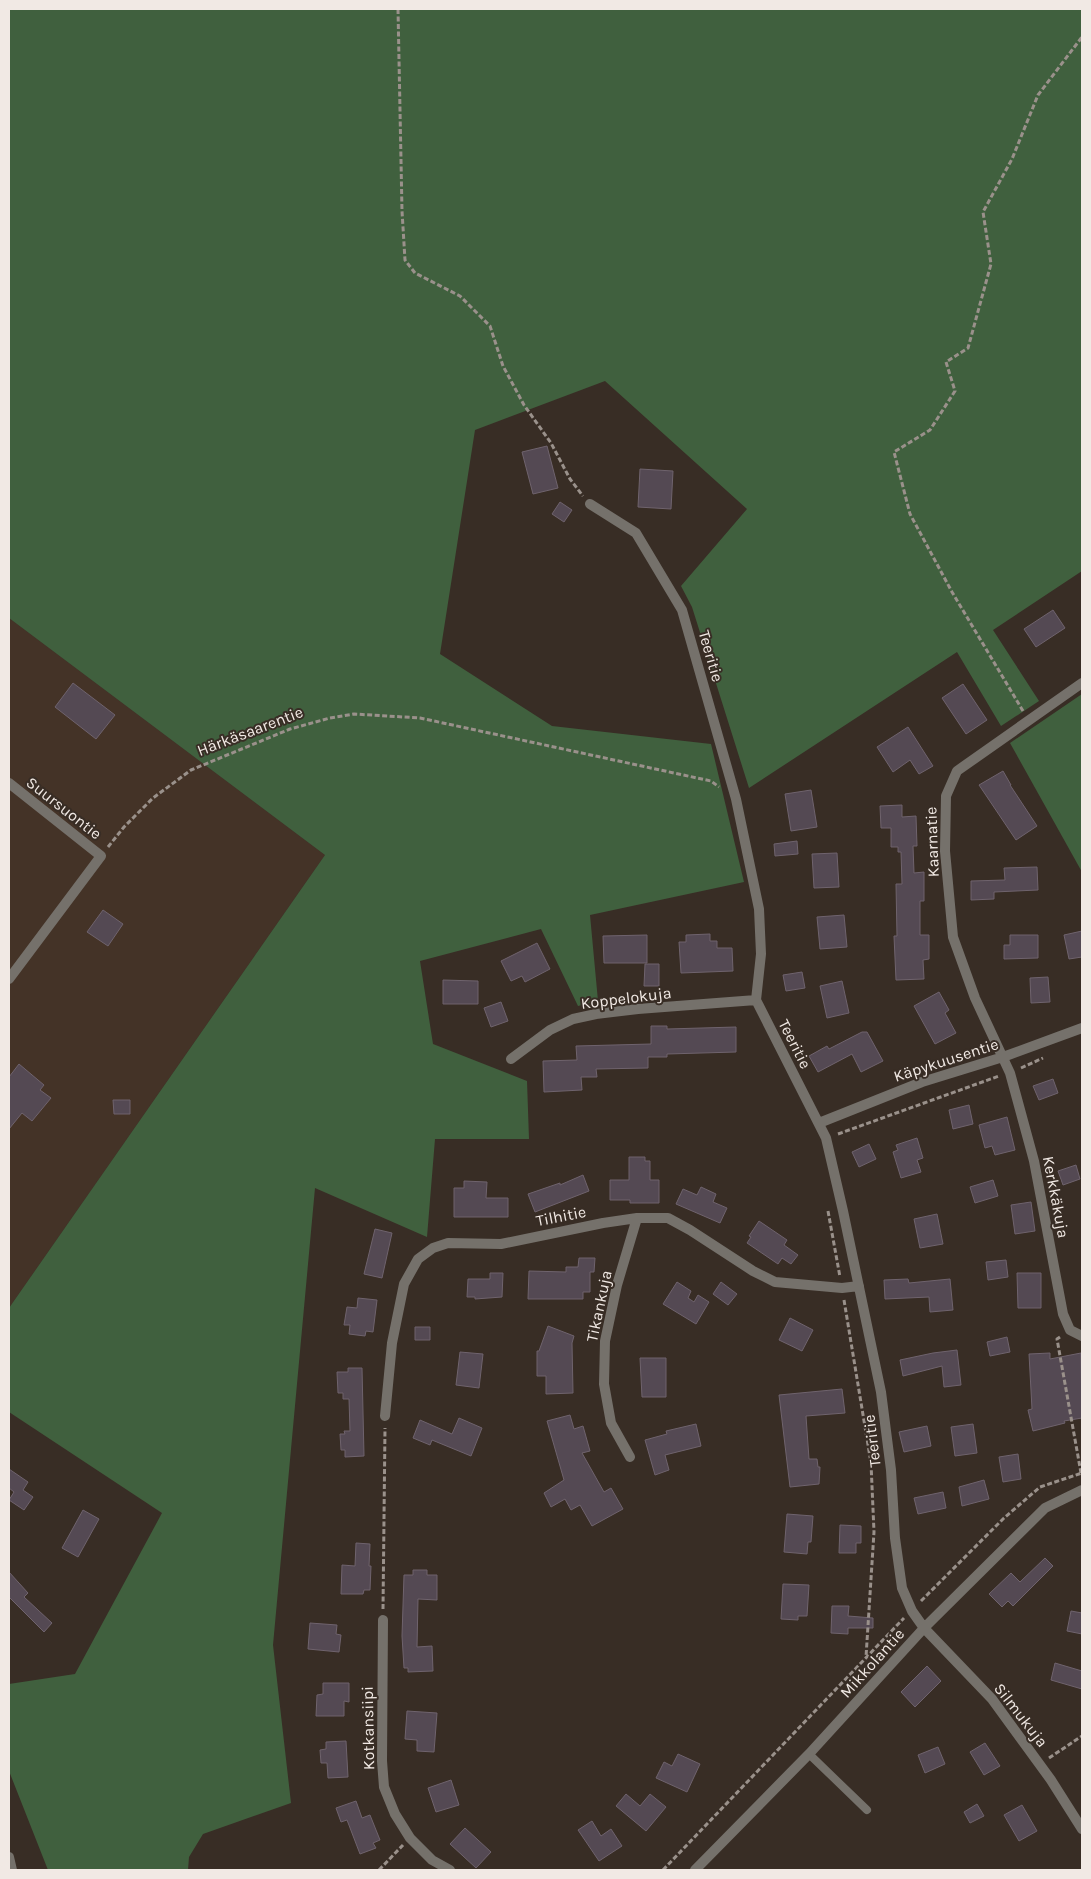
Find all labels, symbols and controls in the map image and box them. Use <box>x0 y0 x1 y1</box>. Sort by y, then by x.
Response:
street label: Teeritie <box>695 628 727 684</box>
street label: Härkäsaarentie <box>194 702 306 760</box>
street label: Suursuontie <box>23 773 105 843</box>
street label: Kaarnatie <box>921 806 943 878</box>
street label: Koppelokuja <box>580 983 672 1013</box>
street label: Teeritie <box>775 1016 815 1072</box>
street label: Käpykuusentie <box>891 1034 1001 1086</box>
street label: Kerkkäkuja <box>1039 1154 1073 1240</box>
street label: Tilhitie <box>534 1202 588 1230</box>
street label: Tikankuja <box>582 1268 616 1344</box>
street label: Teeritie <box>859 1414 885 1468</box>
street label: Mikkolantie <box>836 1624 908 1702</box>
street label: Silmukuja <box>990 1679 1052 1751</box>
street label: Kotkansiipi <box>358 1686 378 1770</box>

